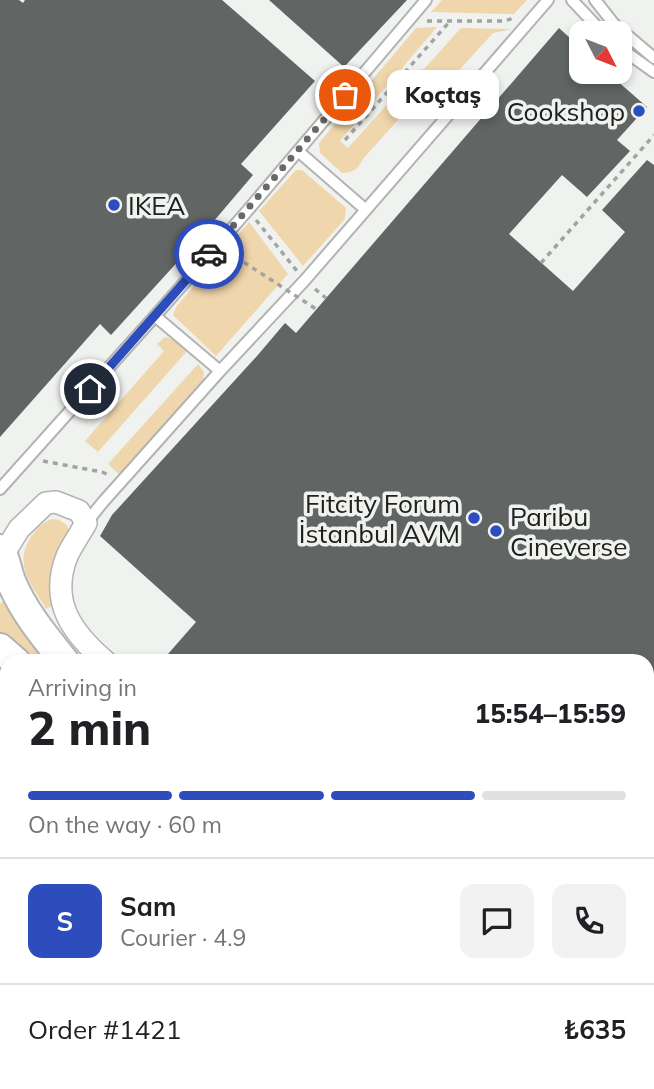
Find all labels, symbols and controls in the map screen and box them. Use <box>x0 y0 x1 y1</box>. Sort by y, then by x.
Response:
north arrow <box>569 21 632 84</box>
map controls <box>569 21 632 84</box>
pin <box>315 65 375 125</box>
callout: Koçtaş <box>387 70 499 119</box>
icon: bag <box>326 76 364 114</box>
text: Koçtaş <box>405 80 481 109</box>
place label: Cookshop <box>507 95 625 128</box>
marker: Cookshop <box>631 103 647 119</box>
place label: IKEA <box>128 189 185 222</box>
marker: IKEA <box>106 197 122 213</box>
courier <box>174 219 244 289</box>
icon: car <box>190 235 228 273</box>
pin <box>60 359 120 419</box>
icon: home <box>71 370 109 408</box>
place label: Fitcity Forum İstanbul AVM <box>299 487 460 550</box>
place label: Paribu Cineverse <box>510 500 627 563</box>
marker: Fitcity Forum İstanbul AVM <box>466 510 482 526</box>
marker: Paribu Cineverse <box>488 523 504 539</box>
text: Arriving in <box>28 673 137 702</box>
text: 15:54–15:59 <box>475 697 626 730</box>
text: 2 min <box>28 699 151 757</box>
text: On the way · 60 m <box>28 810 222 839</box>
button: chat <box>460 884 534 958</box>
button: phone <box>552 884 626 958</box>
text: Sam <box>120 890 176 923</box>
text: S <box>57 905 73 938</box>
text: Courier · 4.9 <box>120 923 246 952</box>
text: Order #1421 <box>28 1013 181 1046</box>
text: ₺635 <box>564 1013 626 1046</box>

